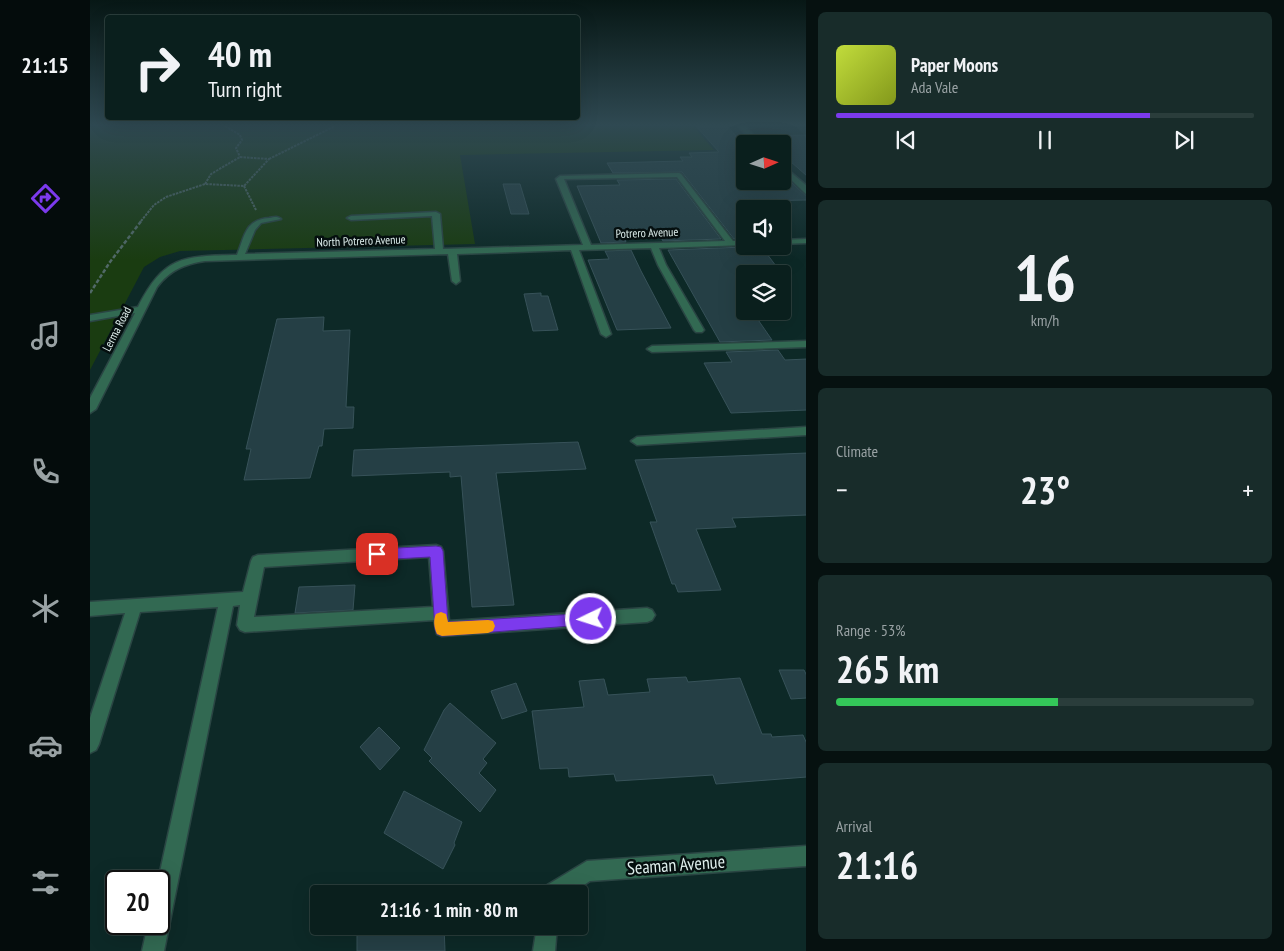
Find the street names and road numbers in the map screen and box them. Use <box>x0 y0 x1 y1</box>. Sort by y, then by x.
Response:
street label: Potrero Avenue <box>615 224 679 241</box>
street label: North Potrero Avenue <box>316 231 406 250</box>
street label: Lerma Road <box>99 304 134 354</box>
street label: Seaman Avenue <box>626 850 726 879</box>

